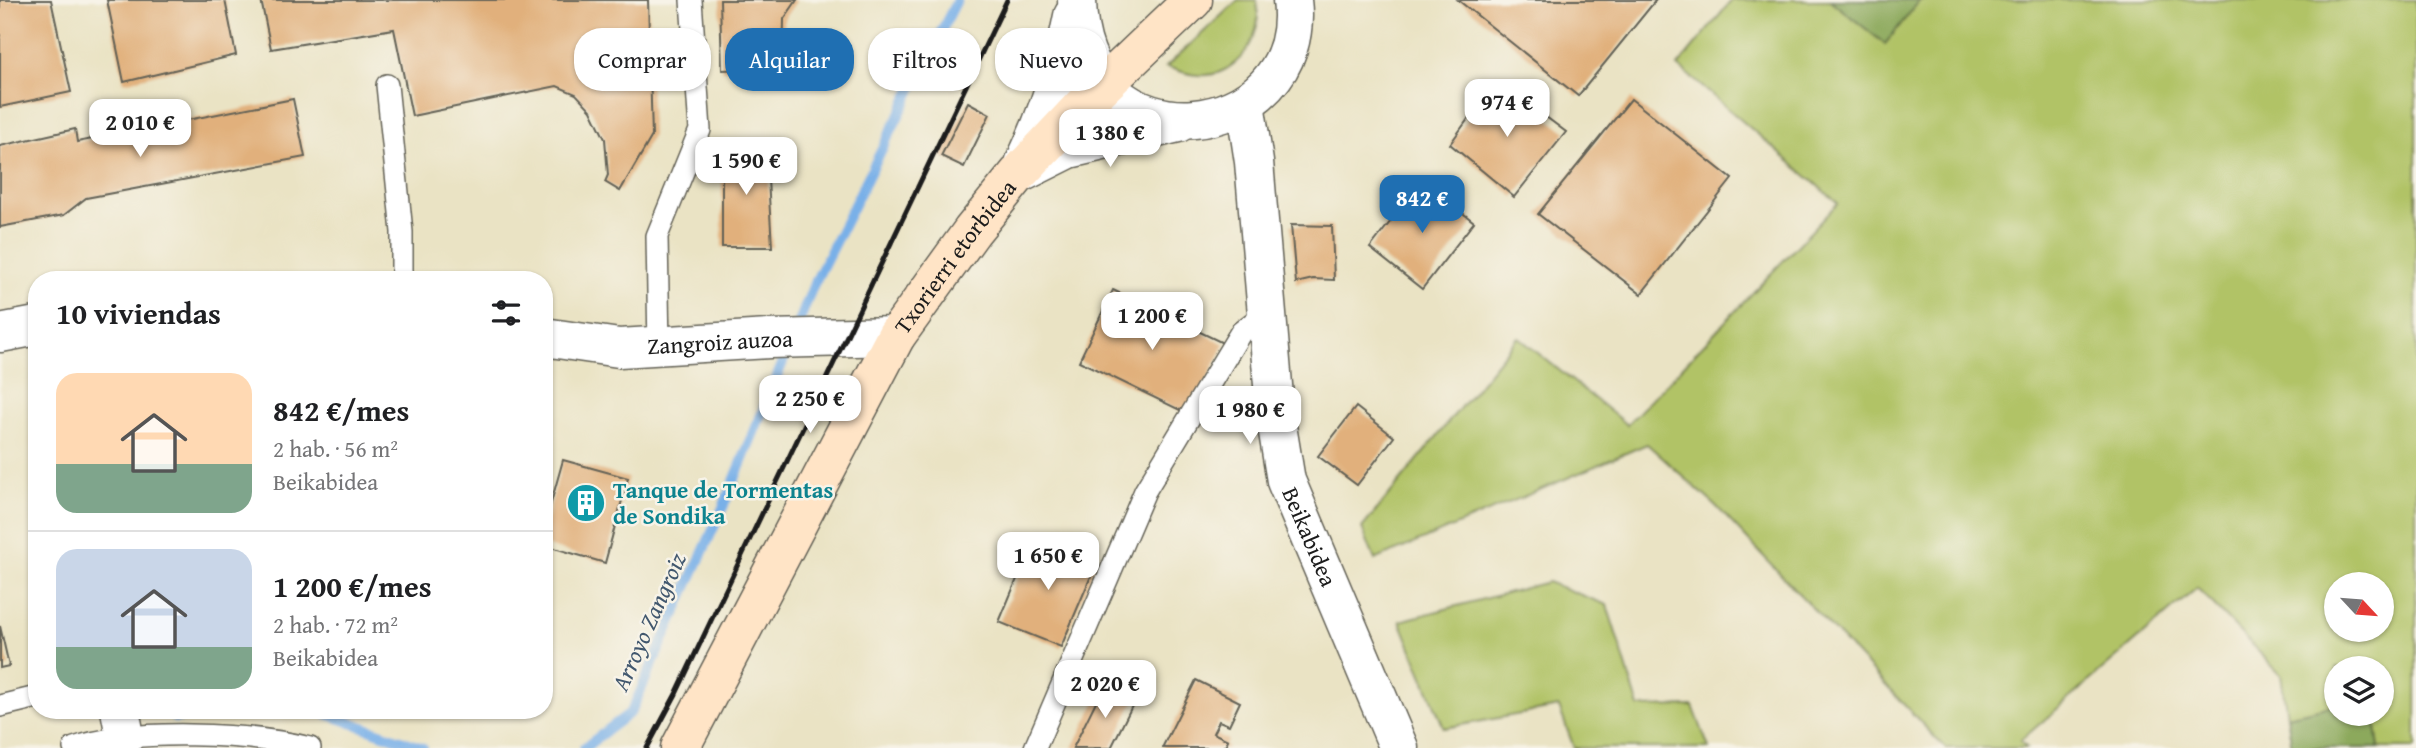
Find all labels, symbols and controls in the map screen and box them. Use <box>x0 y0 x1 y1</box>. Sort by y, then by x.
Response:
chip: Comprar <box>574 28 711 91</box>
chip: Alquilar <box>725 28 854 91</box>
chip: Filtros <box>868 28 981 91</box>
chip: Nuevo <box>995 28 1107 91</box>
pin: 974 € <box>1458 80 1556 139</box>
text: 974 € <box>1481 85 1533 118</box>
pin: 2 010 € <box>75 100 205 159</box>
text: 2 010 € <box>105 105 175 138</box>
pin: 1 380 € <box>1045 110 1175 169</box>
text: 1 380 € <box>1075 115 1145 148</box>
pin: 1 590 € <box>681 138 811 197</box>
text: 1 590 € <box>711 143 781 176</box>
street label: Txorierri etorbidea <box>886 172 1024 341</box>
pin: 842 € <box>1373 176 1471 235</box>
text: 842 € <box>1396 181 1448 214</box>
text: 10 viviendas <box>56 291 221 335</box>
pin: 1 200 € <box>1087 292 1217 352</box>
icon: filters <box>487 294 525 332</box>
text: 1 200 € <box>1117 298 1187 331</box>
street label: Zangroiz auzoa <box>646 321 793 362</box>
pin: 2 250 € <box>745 376 875 435</box>
text: 2 250 € <box>775 381 845 414</box>
pin: 1 980 € <box>1185 386 1315 446</box>
text: 842 €/mes <box>273 388 409 432</box>
text: 1 980 € <box>1215 392 1285 425</box>
icon: home <box>112 401 196 485</box>
text: 2 hab. · 56 m² <box>273 432 398 465</box>
text: Beikabidea <box>273 465 378 498</box>
place label: Tanque de Tormentas de Sondika <box>613 473 834 532</box>
building icon: Tanque de Tormentas de Sondika <box>565 482 607 524</box>
street label: Beikabidea <box>1274 482 1346 592</box>
pin: 1 650 € <box>983 532 1113 592</box>
text: 1 650 € <box>1013 538 1083 571</box>
water label: Arroyo Zangroiz <box>602 546 695 697</box>
text: 1 200 €/mes <box>273 564 432 608</box>
north arrow <box>2324 572 2394 642</box>
map controls <box>2324 572 2394 726</box>
icon: home <box>112 577 196 661</box>
text: 2 hab. · 72 m² <box>273 608 398 641</box>
text: Beikabidea <box>273 641 378 674</box>
button: layers <box>2324 656 2394 726</box>
pin: 2 020 € <box>1040 660 1170 720</box>
text: 2 020 € <box>1070 666 1140 699</box>

